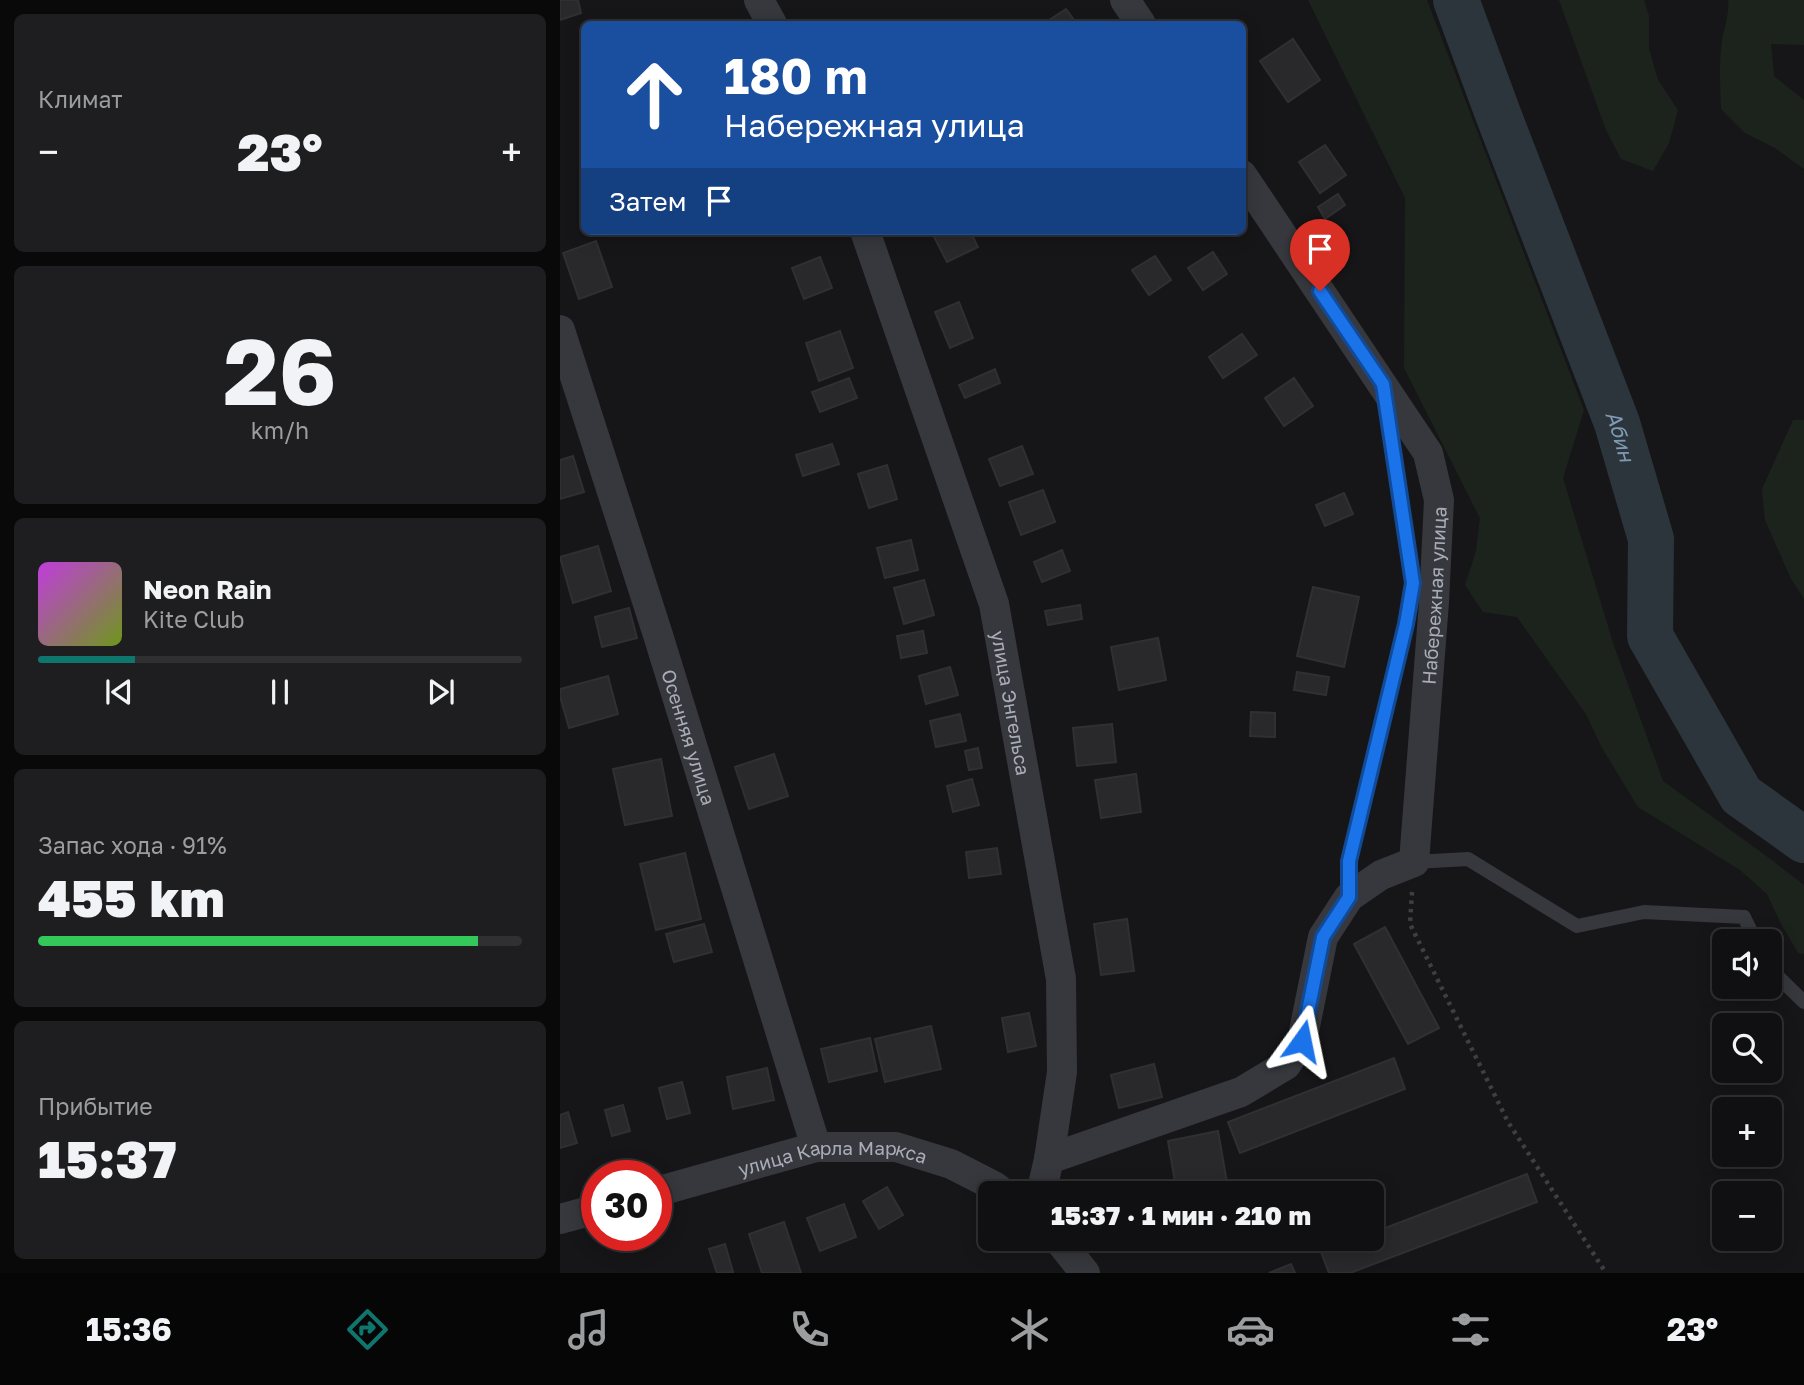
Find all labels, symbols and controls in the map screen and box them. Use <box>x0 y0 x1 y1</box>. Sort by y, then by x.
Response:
text: 180 m <box>724 46 868 105</box>
icon: ahead <box>609 49 700 140</box>
text: Климат <box>38 85 123 113</box>
text: Набережная улица <box>724 106 1025 144</box>
text: 23° <box>237 120 323 182</box>
text: − <box>38 129 59 174</box>
text: + <box>501 129 522 174</box>
icon: arrive <box>700 182 738 220</box>
text: Затем <box>609 186 686 217</box>
pin <box>1290 219 1350 291</box>
icon: arrive <box>1301 230 1339 268</box>
text: 26 <box>223 316 337 425</box>
water label: Абин <box>1600 407 1641 466</box>
text: km/h <box>251 416 309 444</box>
street label: Набережная улица <box>1416 506 1450 686</box>
text: Neon Rain <box>143 574 272 605</box>
text: Kite Club <box>143 605 244 633</box>
street label: улица Энгельса <box>987 628 1036 777</box>
street label: Осенняя улица <box>658 666 721 808</box>
icon: previous <box>100 673 138 711</box>
icon: pause <box>261 673 299 711</box>
icon: next <box>422 673 460 711</box>
text: Запас хода · 91% <box>38 831 227 859</box>
text: 455 km <box>38 866 225 928</box>
map controls <box>1712 929 1782 1251</box>
button: sound <box>1712 929 1782 999</box>
position arrow <box>1265 1004 1339 1078</box>
button: search <box>1712 1013 1782 1083</box>
text: Прибытие <box>38 1092 153 1120</box>
button: + <box>1712 1097 1782 1167</box>
text: 15:37 <box>38 1127 177 1189</box>
street label: улица Карла Маркса <box>735 1135 930 1180</box>
speed limit sign: 30 <box>581 1160 672 1251</box>
button: − <box>1712 1181 1782 1251</box>
text: 15:37 · 1 мин · 210 m <box>1051 1200 1311 1231</box>
icon: directions <box>343 1305 392 1354</box>
icon: music <box>564 1305 613 1354</box>
icon: phone <box>785 1305 834 1354</box>
icon: climate <box>1005 1305 1054 1354</box>
icon: car <box>1226 1305 1275 1354</box>
icon: filters <box>1446 1305 1495 1354</box>
text: 15:36 <box>86 1310 172 1348</box>
text: 23° <box>1667 1310 1718 1348</box>

